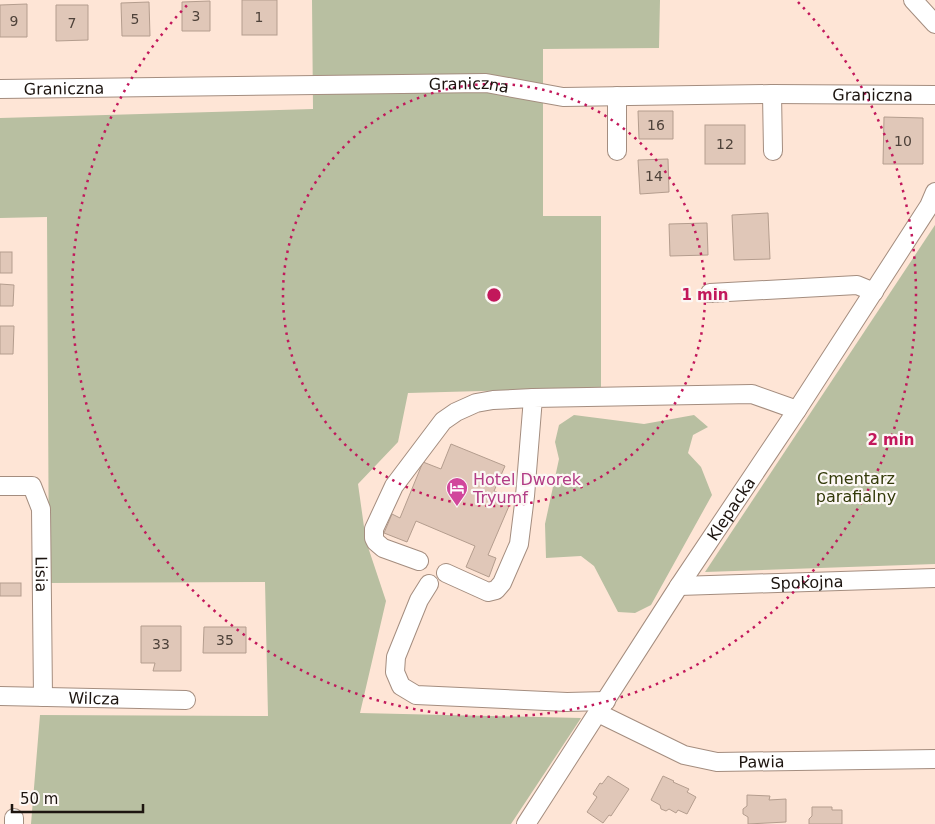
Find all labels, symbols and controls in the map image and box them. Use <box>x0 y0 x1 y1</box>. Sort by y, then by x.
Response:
house number: 3 <box>192 8 200 24</box>
house number: 1 <box>255 9 263 25</box>
house number: 5 <box>131 11 139 27</box>
house number: 9 <box>10 13 18 29</box>
house number: 7 <box>68 15 76 31</box>
street label: Graniczna <box>429 73 511 97</box>
street label: Graniczna <box>24 78 104 98</box>
street label: Graniczna <box>832 85 913 104</box>
house number: 16 <box>647 117 665 133</box>
house number: 10 <box>894 133 912 149</box>
house number: 12 <box>716 136 734 152</box>
house number: 14 <box>645 168 663 184</box>
centre of rings <box>485 286 503 304</box>
text: 1 min <box>681 286 729 304</box>
text: 2 min <box>867 431 915 449</box>
park label: Cmentarz parafialny <box>816 469 896 506</box>
place label: Hotel Dworek Tryumf <box>472 470 582 507</box>
street label: Klepacka <box>703 473 759 544</box>
hotel icon: Hotel Dworek Tryumf <box>445 476 469 507</box>
street label: Lisia <box>32 556 51 592</box>
street label: Spokojna <box>770 571 844 593</box>
house number: 35 <box>216 632 234 648</box>
house number: 33 <box>152 636 170 652</box>
street label: Wilcza <box>68 688 120 708</box>
street label: Pawia <box>738 752 785 771</box>
scale bar <box>12 782 144 814</box>
text: 50 m <box>20 790 58 808</box>

